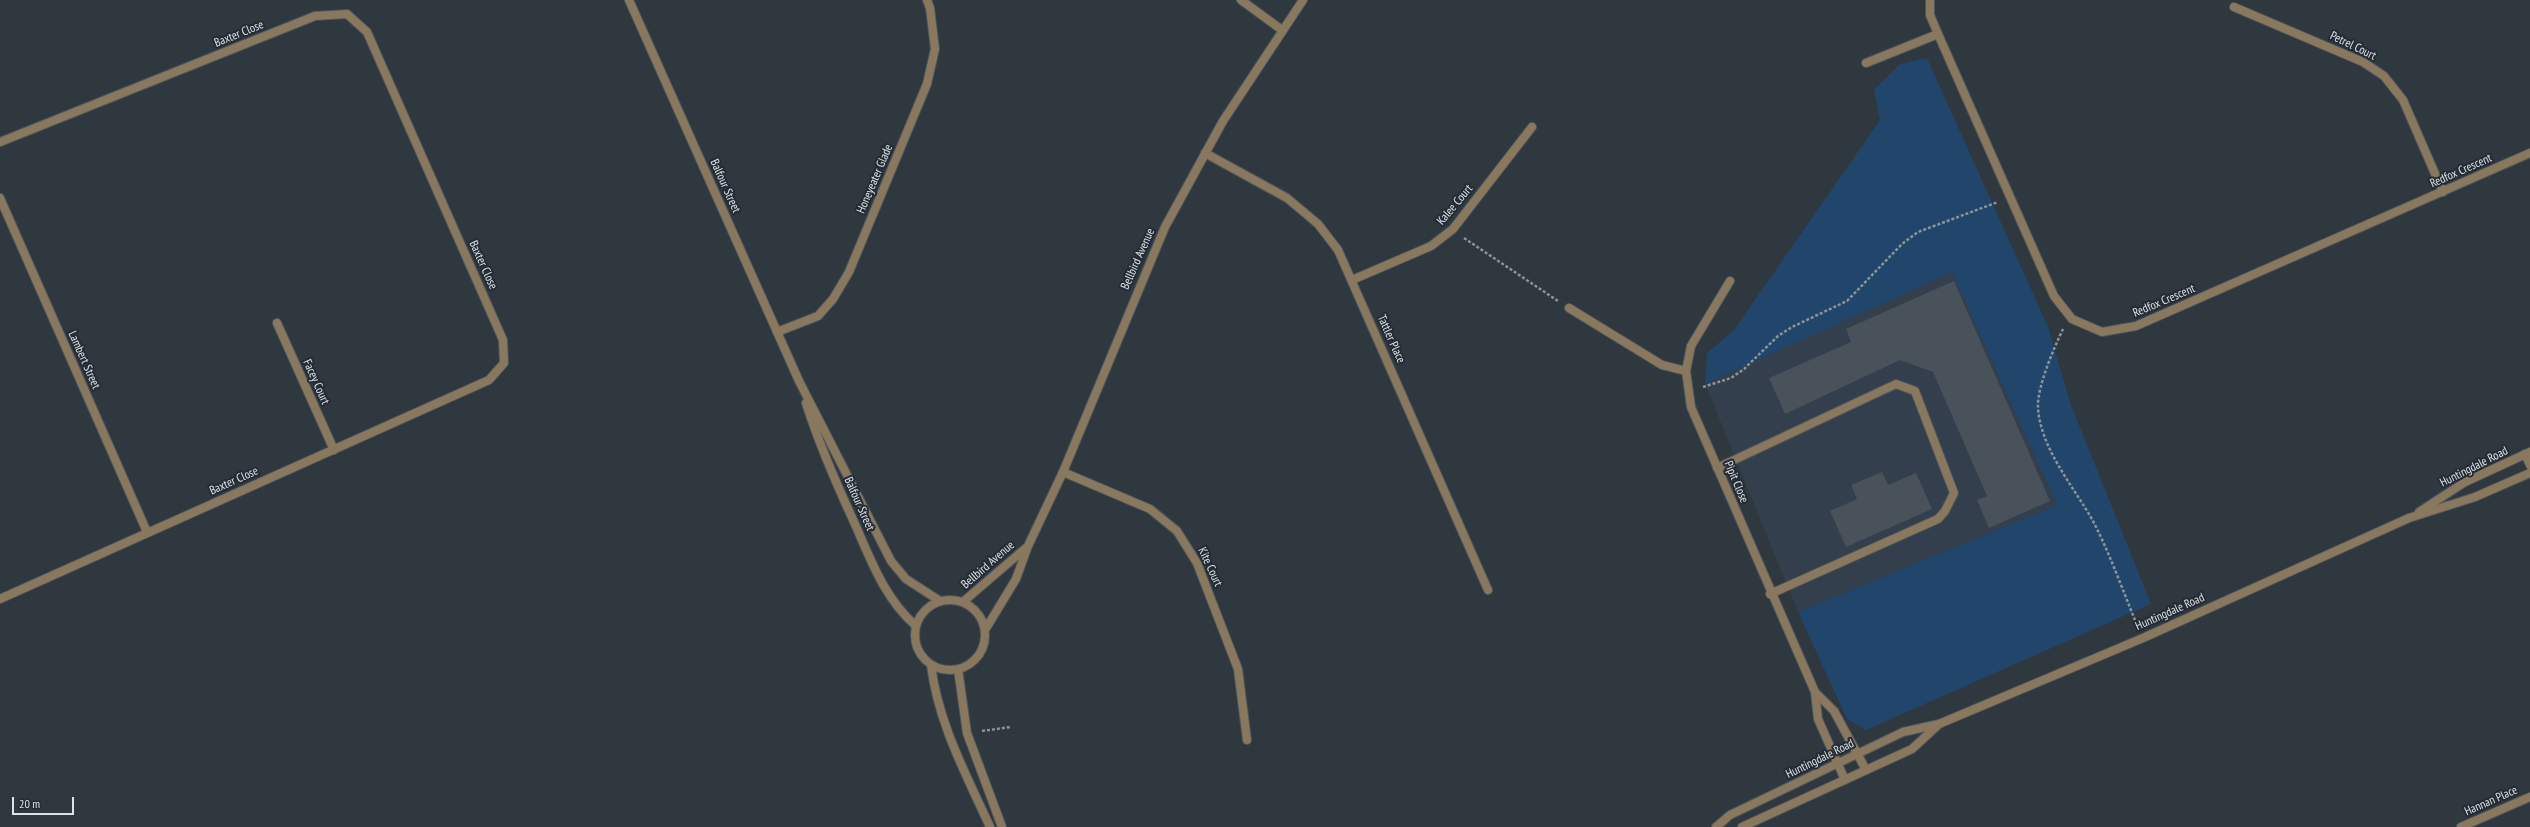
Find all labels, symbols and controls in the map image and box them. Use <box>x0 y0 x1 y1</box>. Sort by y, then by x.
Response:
street label: Baxter Close <box>212 18 266 50</box>
street label: Petrel Court <box>2328 29 2378 63</box>
street label: Honeyeater Glade <box>854 142 896 216</box>
street label: Redfox Crescent <box>2428 151 2494 191</box>
street label: Balfour Street <box>707 157 743 215</box>
street label: Kalee Court <box>1434 182 1476 228</box>
street label: Bellbird Avenue <box>1118 226 1158 292</box>
street label: Baxter Close <box>466 238 500 292</box>
street label: Redfox Crescent <box>2131 281 2197 321</box>
street label: Tattler Place <box>1374 313 1408 365</box>
street label: Lambert Street <box>65 329 103 391</box>
street label: Facey Court <box>300 357 332 407</box>
street label: Huntingdale Road <box>2438 444 2510 490</box>
street label: Pipit Close <box>1721 459 1751 505</box>
street label: Baxter Close <box>207 464 261 498</box>
street label: Balfour Street <box>841 475 877 533</box>
street label: Bellbird Avenue <box>959 538 1017 592</box>
street label: Kite Court <box>1195 545 1225 589</box>
street label: Huntingdale Road <box>2133 590 2207 634</box>
street label: Huntingdale Road <box>1784 736 1856 782</box>
street label: Hannan Place <box>2462 783 2520 819</box>
scale bar <box>14 789 76 815</box>
text: 20 m <box>19 796 40 811</box>

